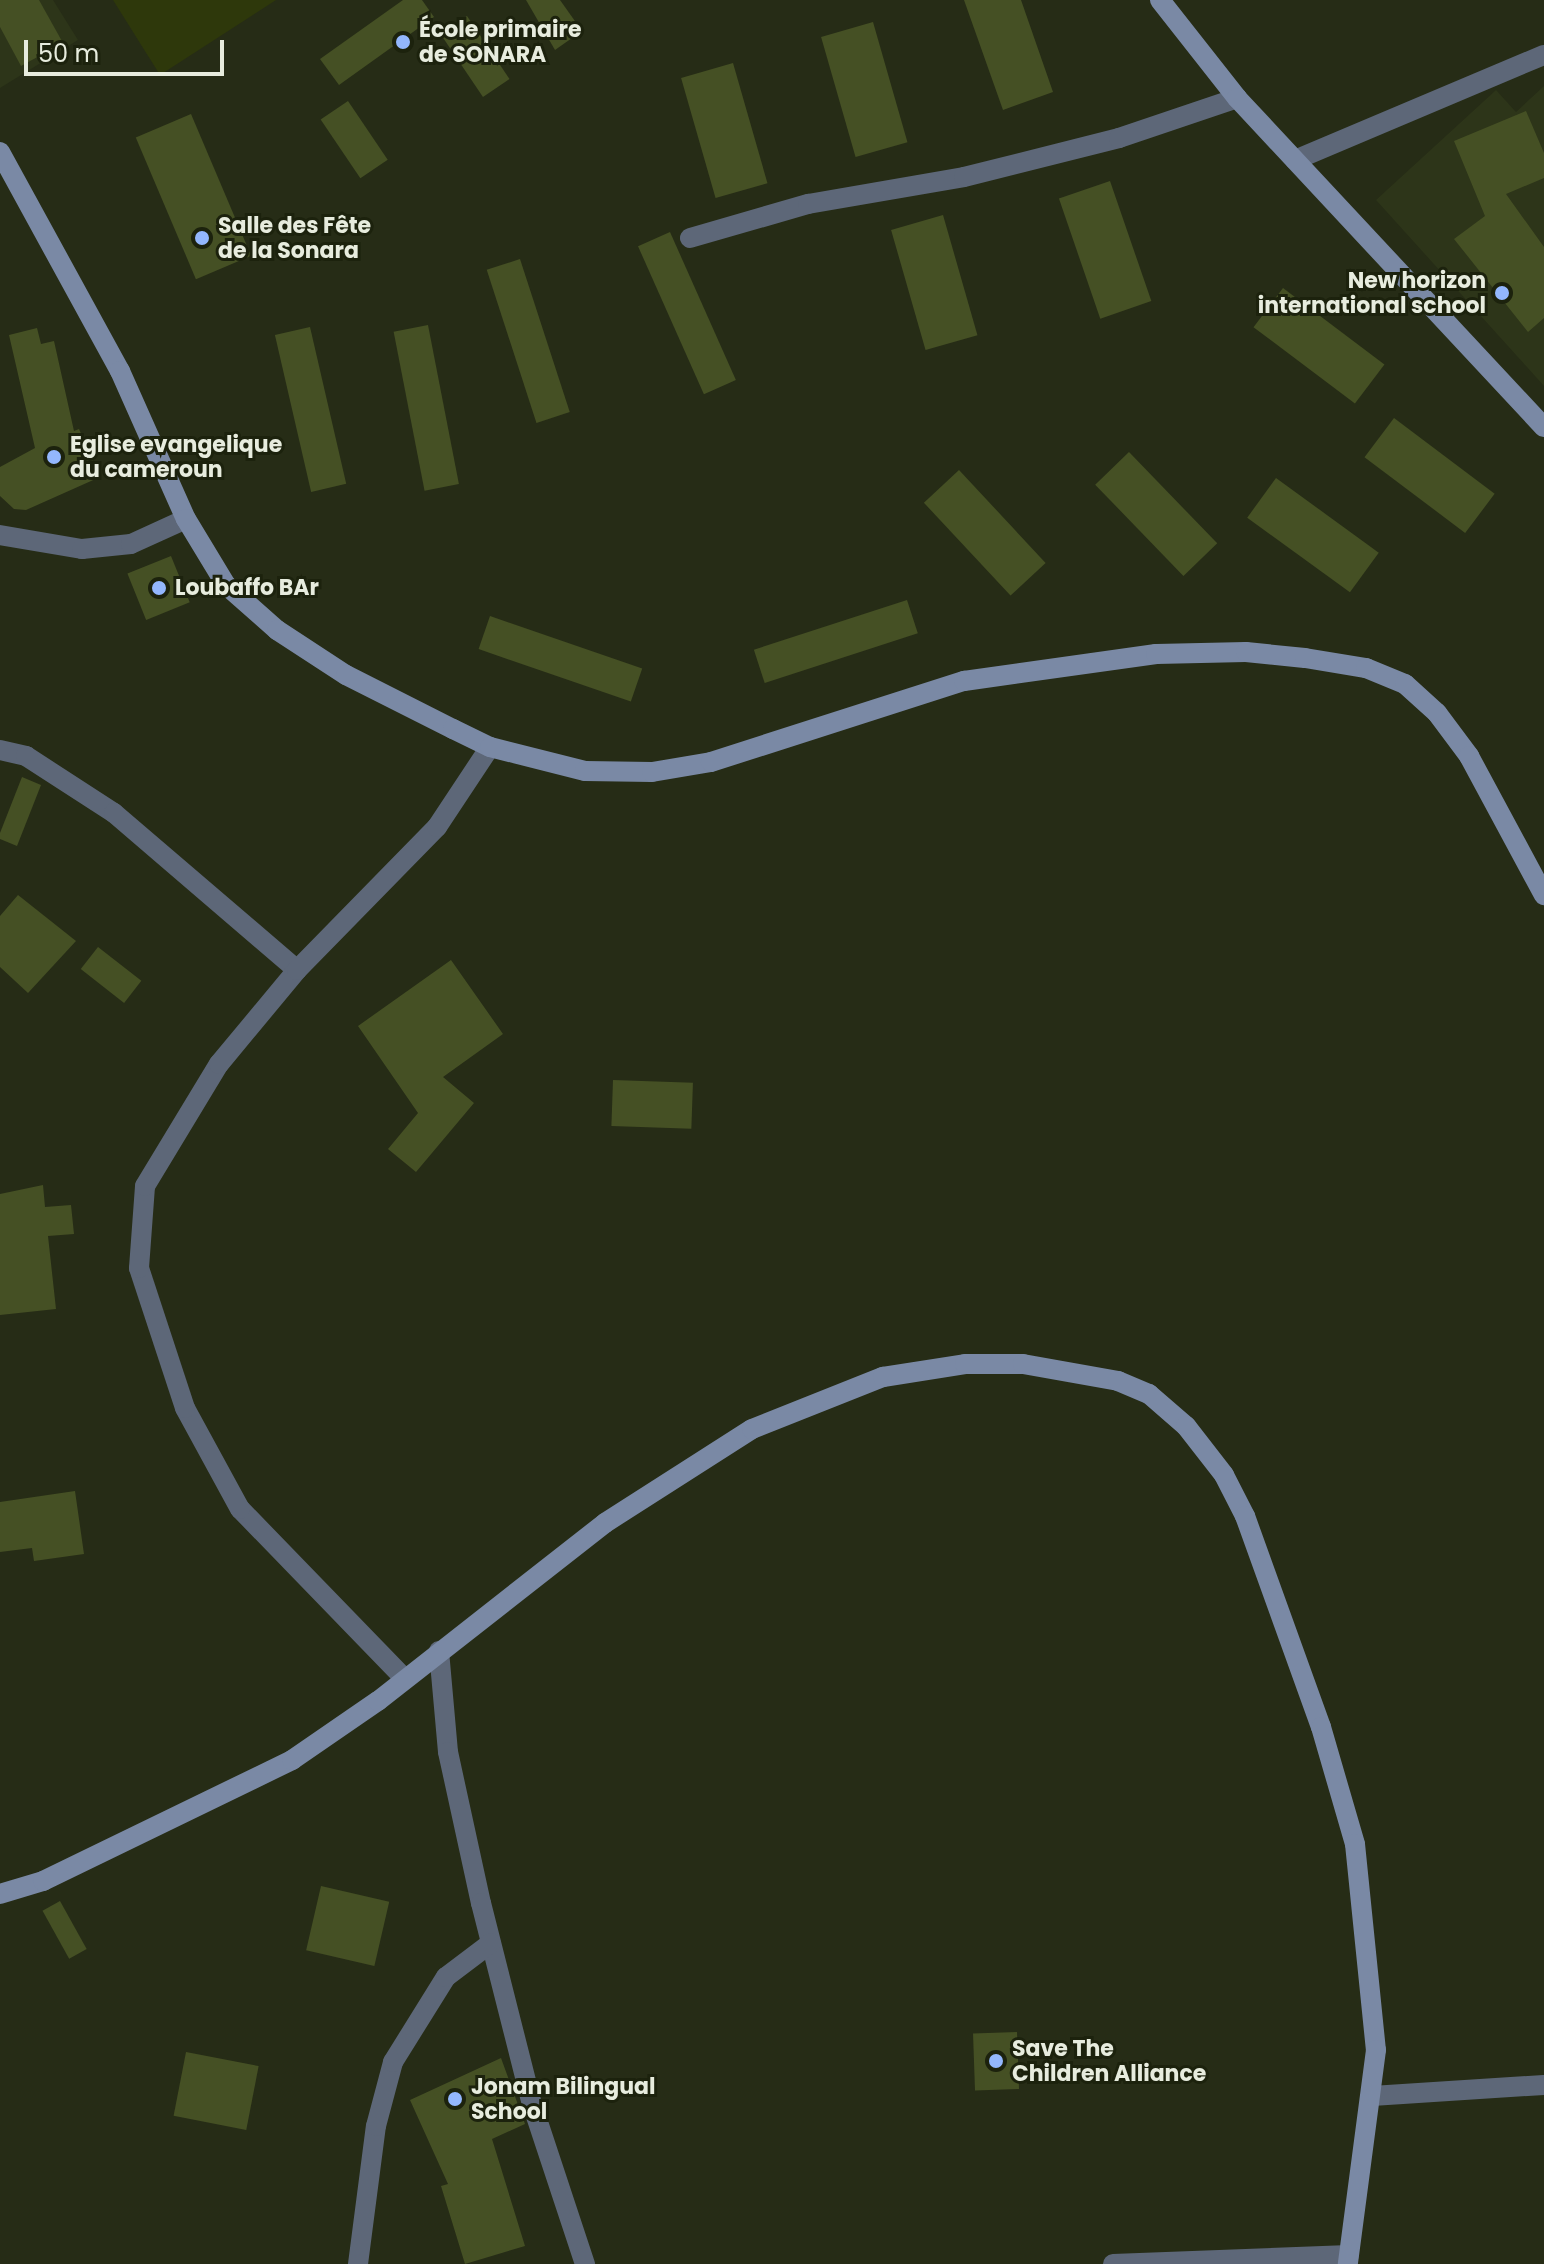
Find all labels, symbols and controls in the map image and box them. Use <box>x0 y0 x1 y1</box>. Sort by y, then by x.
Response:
place label: École primaire de SONARA <box>419 16 581 68</box>
scale bar <box>28 24 228 74</box>
marker: École primaire de SONARA <box>394 33 412 51</box>
text: 50 m <box>38 37 99 70</box>
place label: Salle des Fête de la Sonara <box>218 212 371 264</box>
marker: Salle des Fête de la Sonara <box>193 229 211 247</box>
place label: New horizon international school <box>1258 267 1486 318</box>
marker: New horizon international school <box>1493 284 1511 302</box>
place label: Eglise evangelique du cameroun <box>70 431 282 482</box>
marker: Eglise evangelique du cameroun <box>45 448 63 466</box>
place label: Loubaffo BAr <box>175 575 319 601</box>
marker: Loubaffo BAr <box>150 579 168 597</box>
place label: Save The Children Alliance <box>1012 2035 1206 2086</box>
marker: Save The Children Alliance <box>987 2052 1005 2070</box>
place label: Jonam Bilingual School <box>471 2073 655 2124</box>
marker: Jonam Bilingual School <box>446 2090 464 2108</box>

